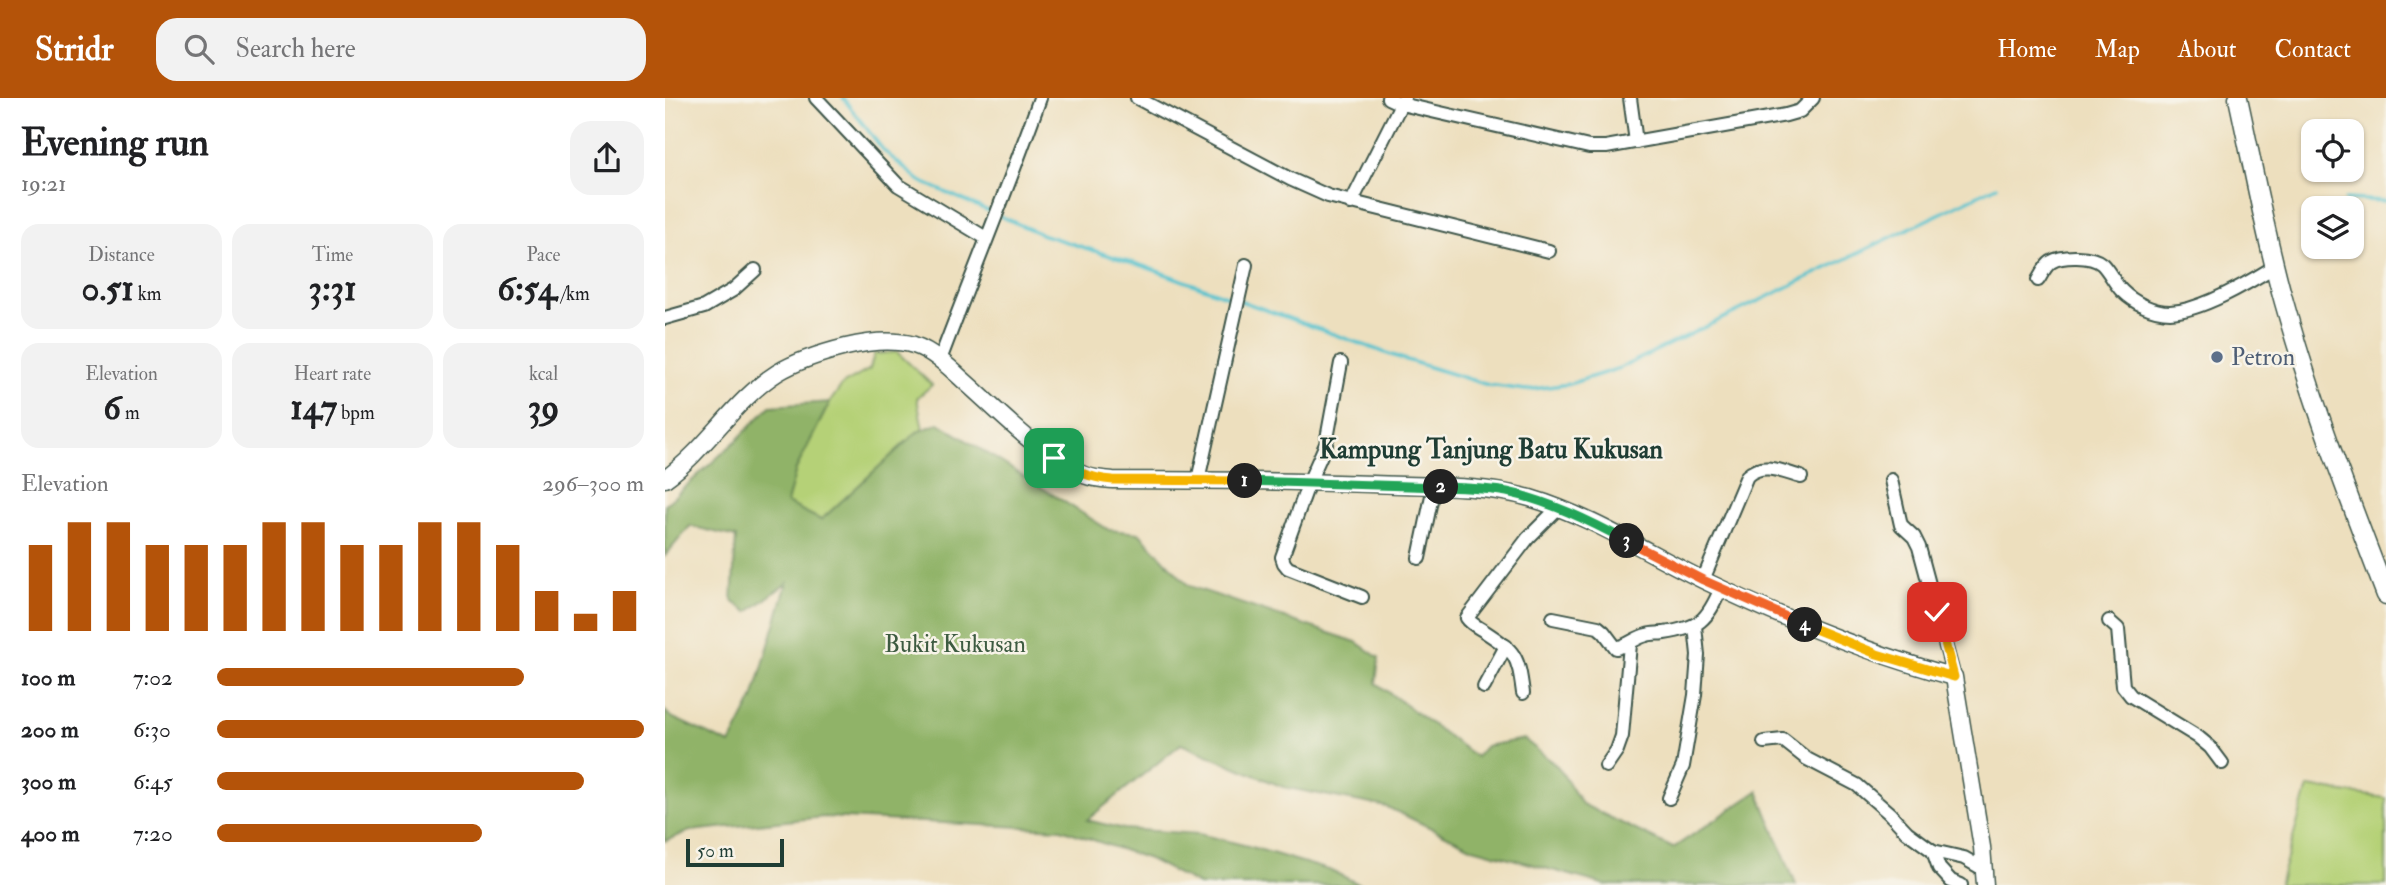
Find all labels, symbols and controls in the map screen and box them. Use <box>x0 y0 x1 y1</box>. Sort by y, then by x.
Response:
search box <box>156 18 646 81</box>
text: Stridr <box>35 29 114 70</box>
icon: search <box>180 30 218 68</box>
text: Search here <box>236 33 356 65</box>
text: Home <box>1997 34 2057 65</box>
text: Map <box>2095 34 2140 65</box>
text: About <box>2178 34 2237 65</box>
text: Contact <box>2275 34 2351 65</box>
text: Evening run <box>21 119 209 167</box>
map controls <box>2301 119 2364 259</box>
button: locate <box>2301 119 2364 182</box>
button: share <box>570 121 644 195</box>
text: 19:21 <box>21 169 66 198</box>
button: layers <box>2301 196 2364 259</box>
text: Distance <box>88 243 155 267</box>
text: Time <box>312 243 353 267</box>
text: Pace <box>526 243 561 267</box>
text: 0.51 <box>82 267 134 311</box>
text: 3:31 <box>308 267 357 311</box>
text: 6:54 <box>497 267 557 311</box>
text: km <box>134 282 161 306</box>
text: /km <box>557 282 590 306</box>
place label: Petron <box>2231 342 2295 373</box>
marker: Petron <box>2209 349 2225 365</box>
text: Elevation <box>85 362 158 386</box>
text: Heart rate <box>294 362 371 386</box>
text: kcal <box>529 362 558 386</box>
text: 6 <box>103 386 121 430</box>
text: 147 <box>290 386 337 430</box>
text: 39 <box>528 386 559 430</box>
text: m <box>121 401 140 425</box>
text: bpm <box>337 401 375 425</box>
pin <box>1024 428 1084 488</box>
district label: Kampung Tanjung Batu Kukusan <box>1319 434 1663 467</box>
icon: arrive <box>1035 439 1073 477</box>
pin: 1 <box>1227 464 1263 498</box>
text: 1 <box>1241 468 1248 492</box>
text: Elevation <box>21 469 109 498</box>
text: 296–300 m <box>542 469 644 498</box>
pin: 2 <box>1423 470 1459 504</box>
text: 2 <box>1436 474 1445 498</box>
pin: 3 <box>1609 524 1644 558</box>
text: 3 <box>1623 528 1630 552</box>
pin <box>1907 582 1967 642</box>
icon: check <box>1918 593 1956 631</box>
pin: 4 <box>1787 608 1823 642</box>
text: 4 <box>1799 612 1810 636</box>
park label: Bukit Kukusan <box>884 629 1026 660</box>
text: 100 m <box>21 663 75 692</box>
text: 7:02 <box>133 663 173 692</box>
text: 200 m <box>21 715 79 744</box>
text: 6:30 <box>133 715 171 744</box>
text: 300 m <box>21 767 76 796</box>
text: 6:45 <box>133 767 173 796</box>
text: 400 m <box>21 819 80 848</box>
text: 7:20 <box>133 819 173 848</box>
scale bar <box>686 836 784 868</box>
text: 50 m <box>697 839 734 863</box>

